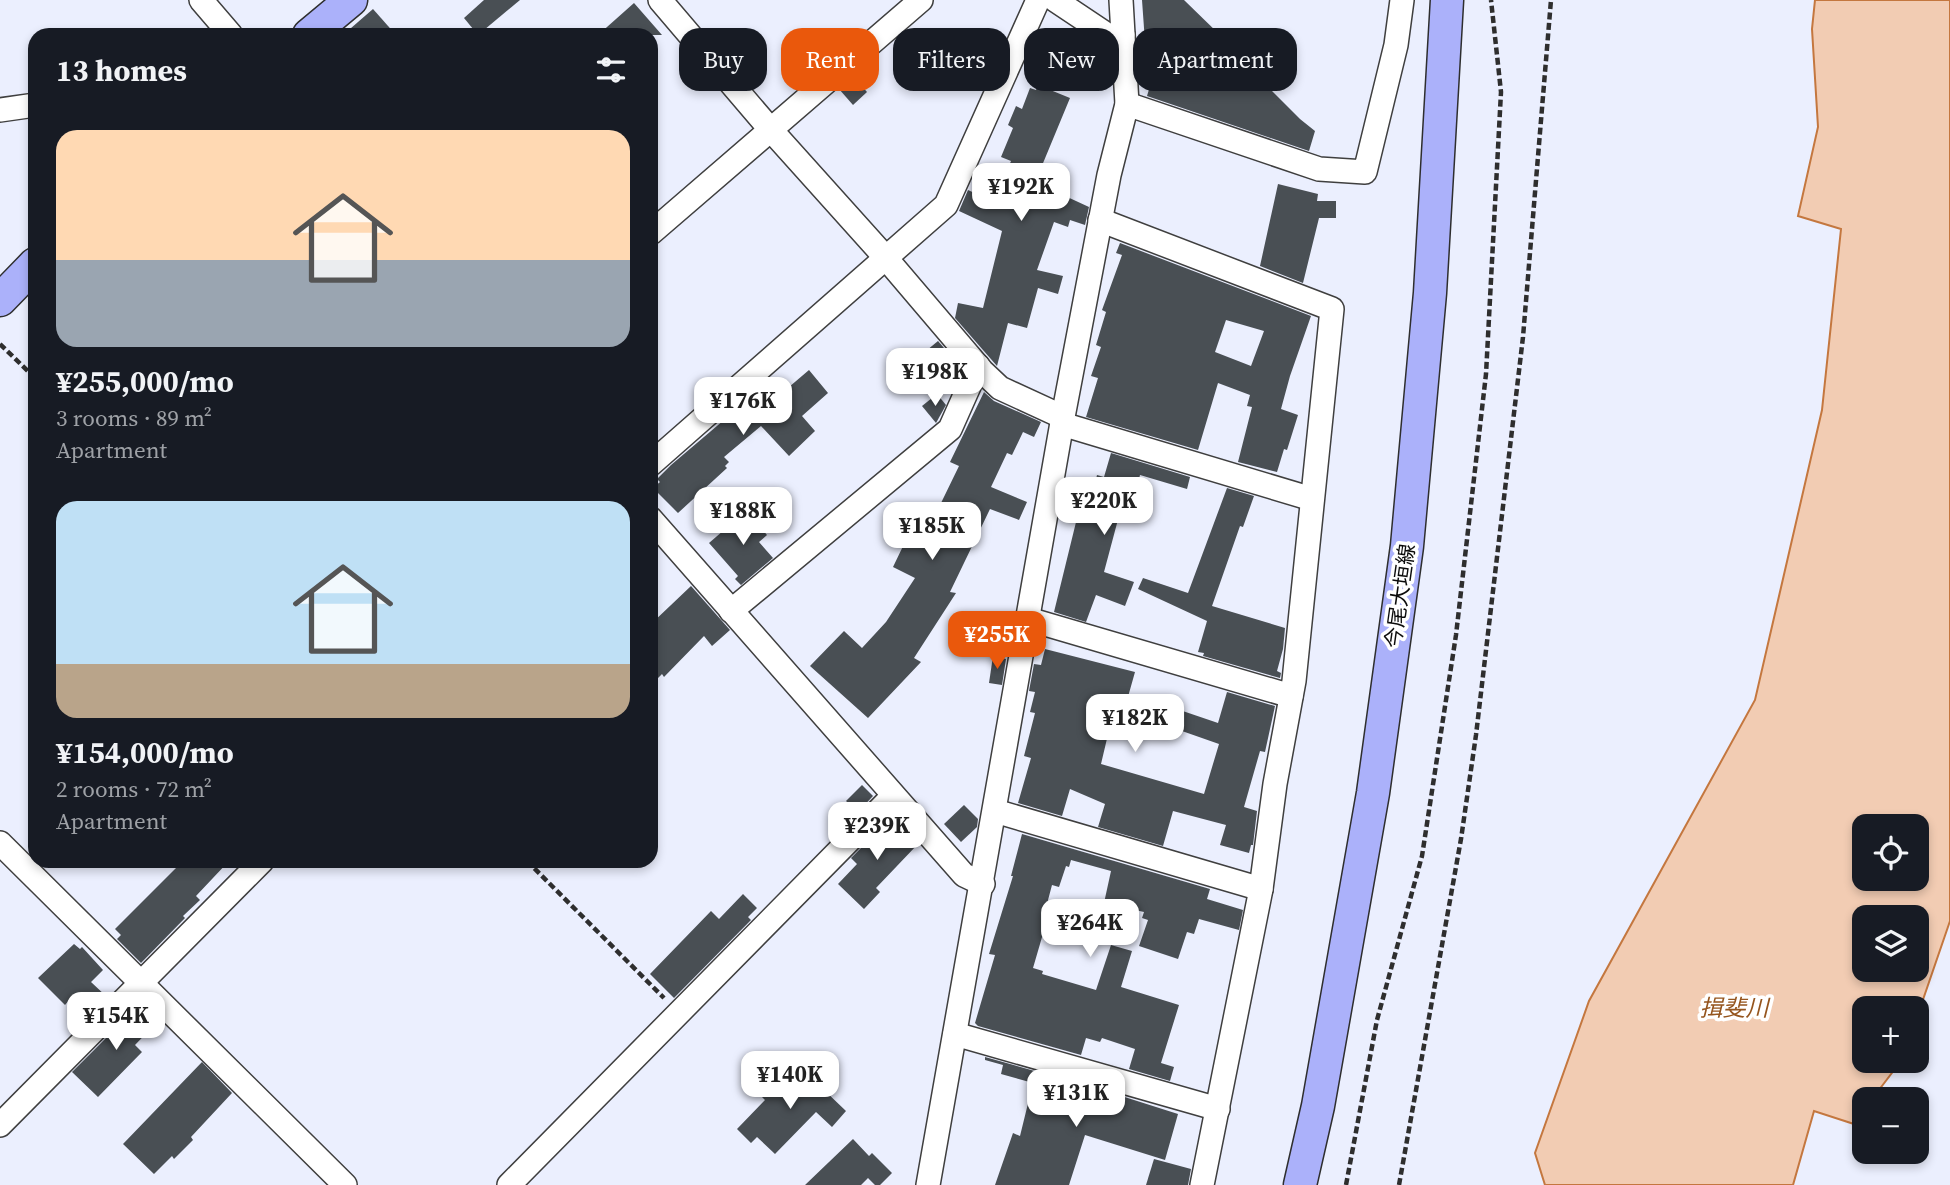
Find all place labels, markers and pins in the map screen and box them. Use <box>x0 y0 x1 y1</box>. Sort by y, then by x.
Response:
pin: ¥192K <box>972 164 1070 223</box>
pin: ¥198K <box>886 348 984 408</box>
pin: ¥176K <box>694 378 792 437</box>
pin: ¥220K <box>1055 477 1153 537</box>
pin: ¥188K <box>694 488 792 547</box>
pin: ¥185K <box>883 503 981 562</box>
pin: ¥255K <box>948 612 1046 671</box>
pin: ¥182K <box>1086 694 1184 754</box>
pin: ¥239K <box>828 802 926 862</box>
pin: ¥264K <box>1041 900 1139 959</box>
pin: ¥154K <box>67 992 165 1052</box>
pin: ¥140K <box>741 1052 839 1111</box>
pin: ¥131K <box>1027 1070 1125 1129</box>

